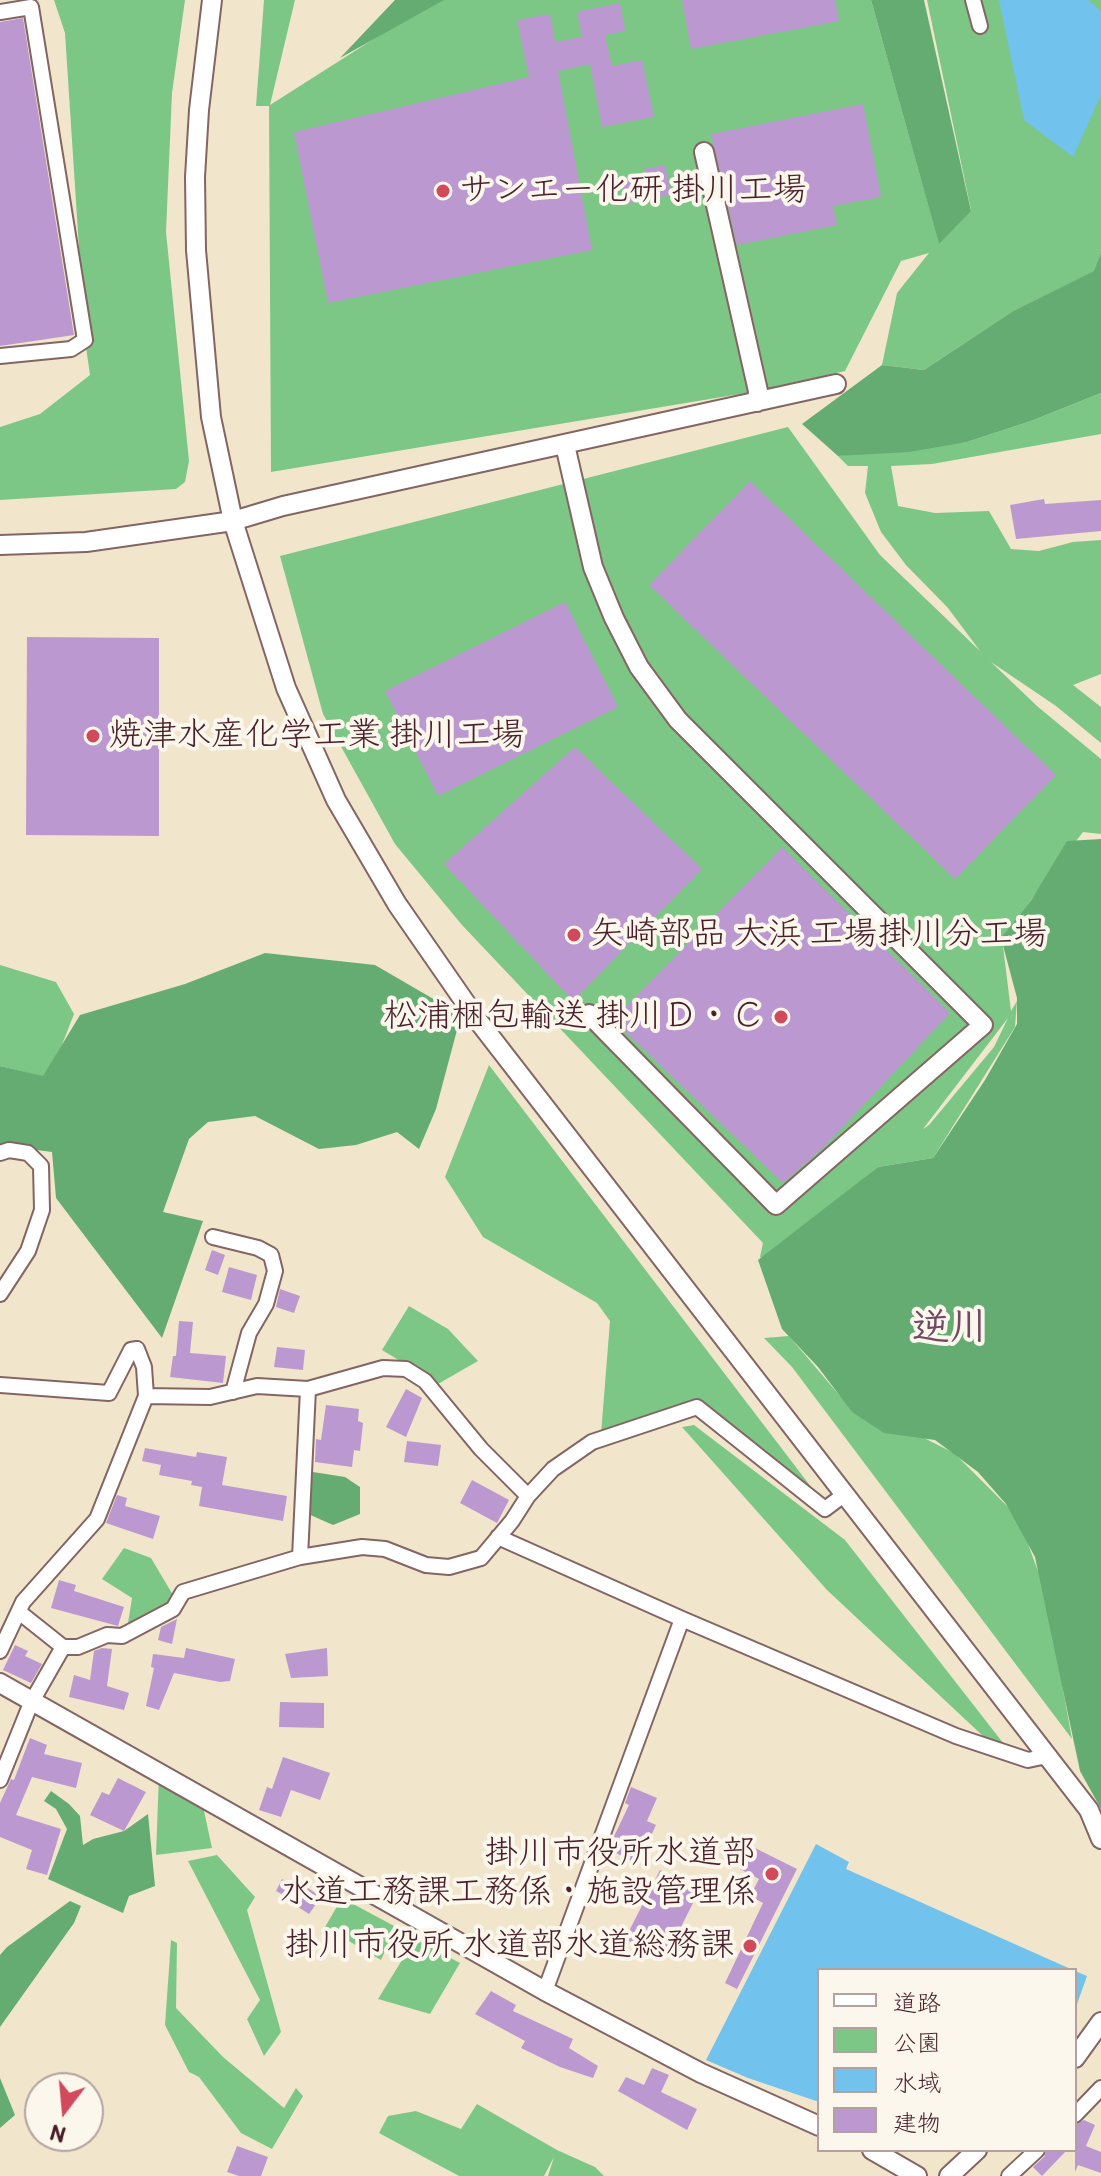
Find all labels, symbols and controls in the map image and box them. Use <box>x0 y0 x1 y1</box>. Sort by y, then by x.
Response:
place label: サンエー化研 掛川工場 <box>459 171 807 211</box>
marker: サンエー化研 掛川工場 <box>434 182 452 200</box>
place label: 焼津水産化学工業 掛川工場 <box>109 716 525 756</box>
marker: 焼津水産化学工業 掛川工場 <box>84 727 102 745</box>
place label: 矢崎部品 大浜 工場掛川分工場 <box>590 915 1047 955</box>
marker: 矢崎部品 大浜 工場掛川分工場 <box>565 926 583 944</box>
place label: 松浦梱包輸送 掛川Ｄ・Ｃ <box>383 997 765 1037</box>
marker: 松浦梱包輸送 掛川Ｄ・Ｃ <box>772 1008 790 1026</box>
district label: 逆川 <box>912 1306 988 1352</box>
place label: 掛川市役所水道部 水道工務課工務係・施設管理係 <box>280 1834 756 1914</box>
marker: 掛川市役所水道部 水道工務課工務係・施設管理係 <box>763 1865 781 1883</box>
place label: 掛川市役所 水道部水道総務課 <box>284 1926 734 1966</box>
marker: 掛川市役所 水道部水道総務課 <box>741 1937 759 1955</box>
legend <box>817 1968 1077 2152</box>
text: 道路 <box>893 1988 941 2017</box>
text: 公園 <box>893 2028 941 2057</box>
text: 水域 <box>893 2068 941 2097</box>
north arrow <box>24 2072 104 2152</box>
text: 建物 <box>893 2108 941 2137</box>
text: N <box>47 2119 69 2149</box>

